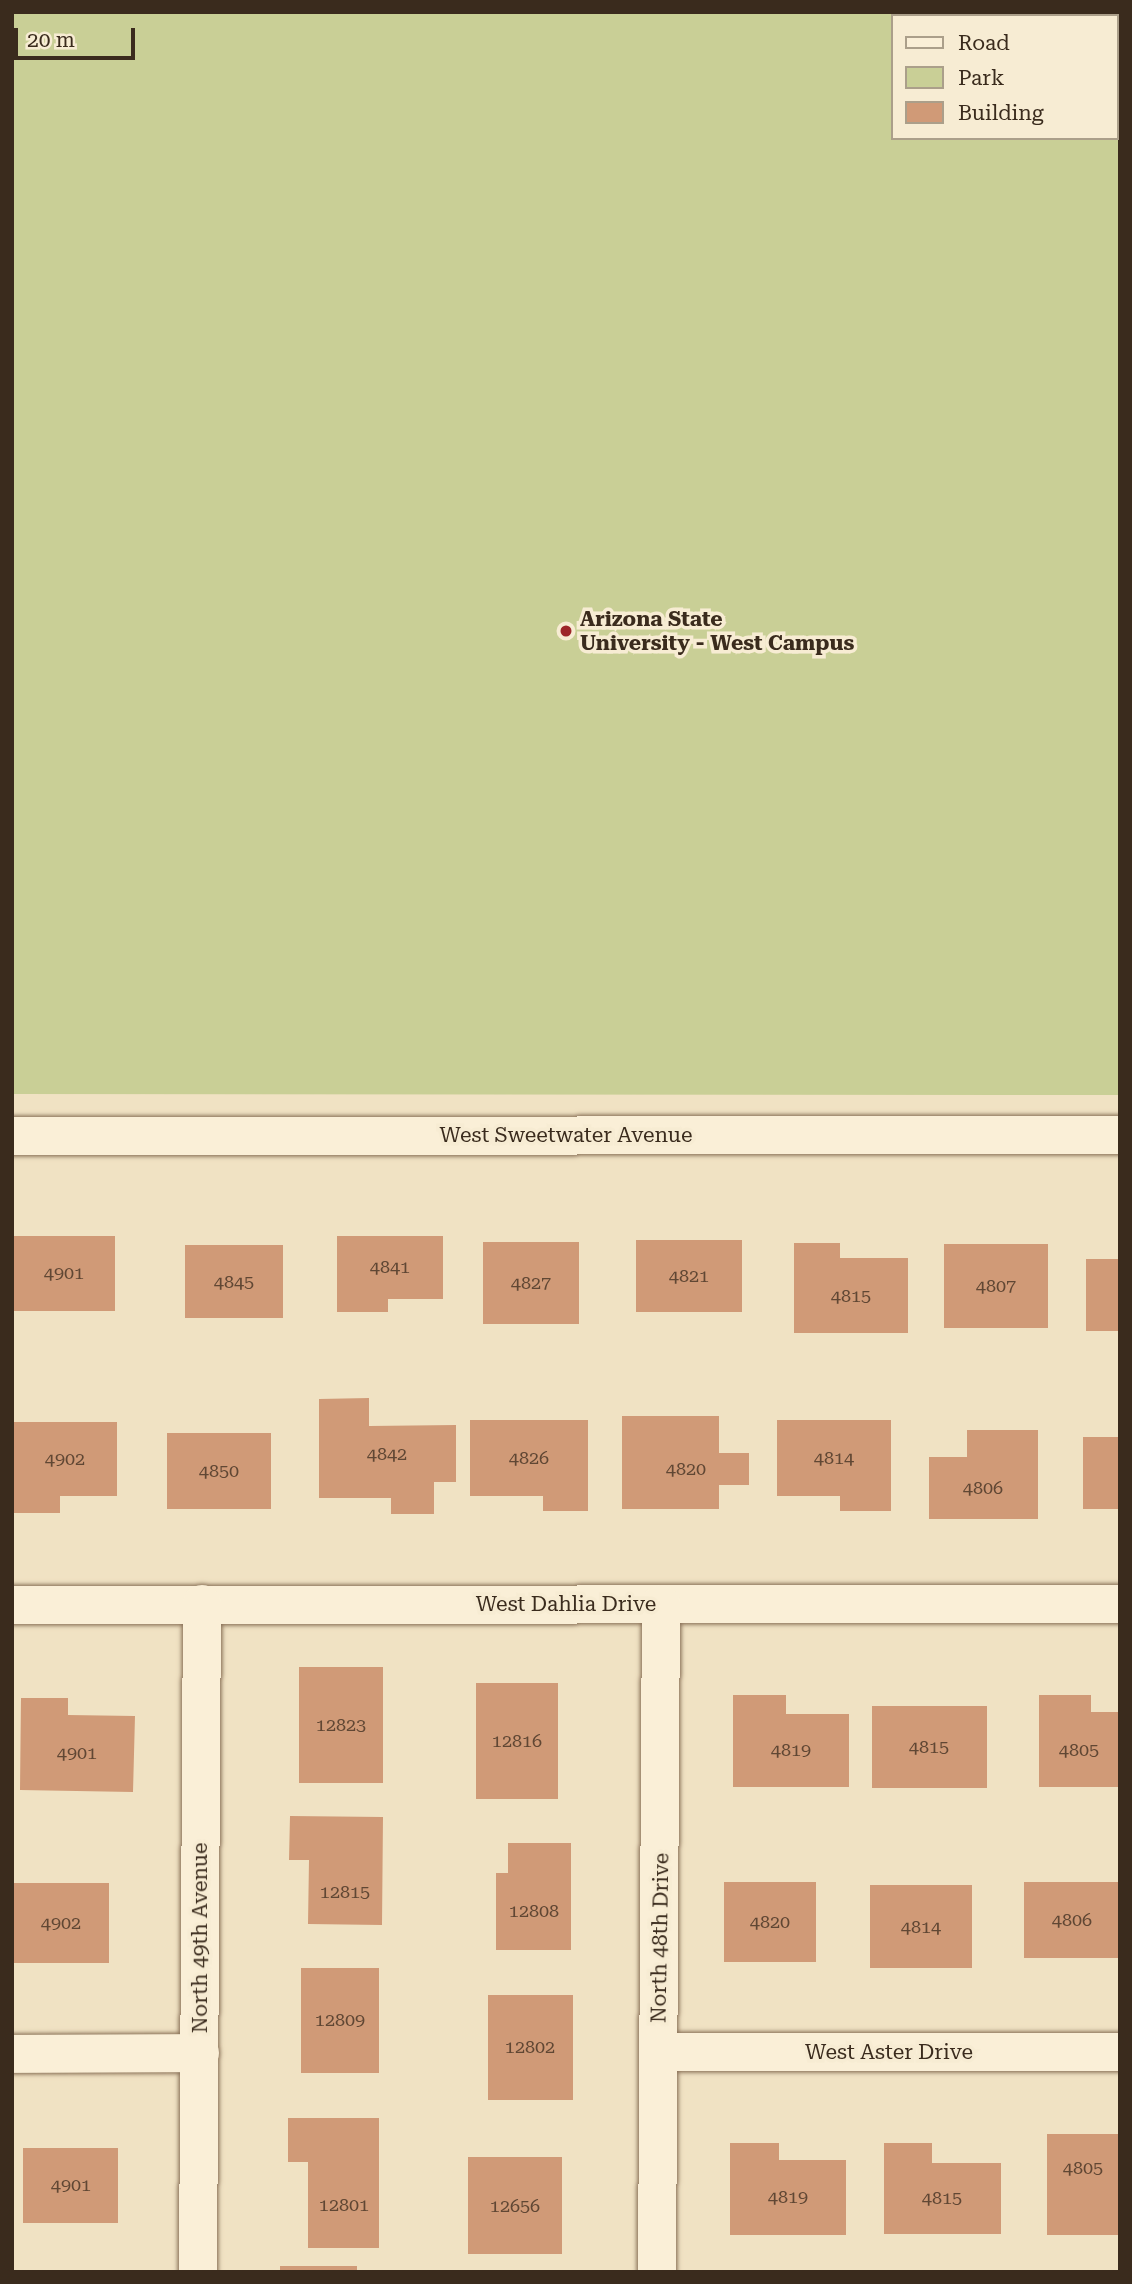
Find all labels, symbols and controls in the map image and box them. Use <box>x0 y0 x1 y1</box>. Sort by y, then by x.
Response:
scale bar <box>18 14 138 58</box>
legend <box>890 14 1118 140</box>
text: 20 m <box>27 28 75 52</box>
text: Road <box>958 31 1010 55</box>
text: Park <box>958 66 1004 90</box>
text: Building <box>958 101 1044 125</box>
place label: Arizona State University - West Campus <box>580 606 854 656</box>
marker: Arizona State University - West Campus <box>558 623 574 639</box>
street label: West Sweetwater Avenue <box>440 1122 692 1148</box>
house number: 4841 <box>370 1256 410 1278</box>
house number: 4901 <box>44 1262 84 1284</box>
house number: 4821 <box>669 1265 709 1287</box>
house number: 4845 <box>214 1271 254 1293</box>
house number: 4827 <box>511 1272 551 1294</box>
house number: 4807 <box>976 1275 1016 1297</box>
house number: 4815 <box>831 1285 871 1307</box>
house number: 4842 <box>367 1443 407 1465</box>
house number: 4826 <box>509 1447 549 1469</box>
house number: 4814 <box>814 1447 854 1469</box>
house number: 4902 <box>45 1448 85 1470</box>
house number: 4820 <box>666 1458 706 1480</box>
house number: 4850 <box>199 1460 239 1482</box>
house number: 4806 <box>963 1477 1003 1499</box>
street label: West Dahlia Drive <box>476 1591 656 1617</box>
house number: 12823 <box>316 1714 366 1736</box>
house number: 12816 <box>492 1730 542 1752</box>
house number: 4815 <box>909 1736 949 1758</box>
house number: 4819 <box>771 1739 811 1761</box>
house number: 4805 <box>1059 1739 1099 1761</box>
house number: 4901 <box>57 1742 97 1764</box>
street label: North 49th Avenue <box>187 1843 213 2033</box>
street label: North 48th Drive <box>646 1853 674 2023</box>
house number: 12815 <box>320 1881 370 1903</box>
house number: 12808 <box>509 1900 559 1922</box>
house number: 4806 <box>1052 1909 1092 1931</box>
house number: 4820 <box>750 1911 790 1933</box>
house number: 4902 <box>41 1912 81 1934</box>
house number: 4814 <box>901 1916 941 1938</box>
house number: 12809 <box>315 2009 365 2031</box>
house number: 12802 <box>505 2036 555 2058</box>
street label: West Aster Drive <box>805 2039 973 2065</box>
house number: 4805 <box>1063 2157 1103 2179</box>
house number: 4901 <box>51 2174 91 2196</box>
house number: 4819 <box>768 2186 808 2208</box>
house number: 4815 <box>922 2187 962 2209</box>
house number: 12801 <box>319 2194 369 2216</box>
house number: 12656 <box>490 2195 540 2217</box>

